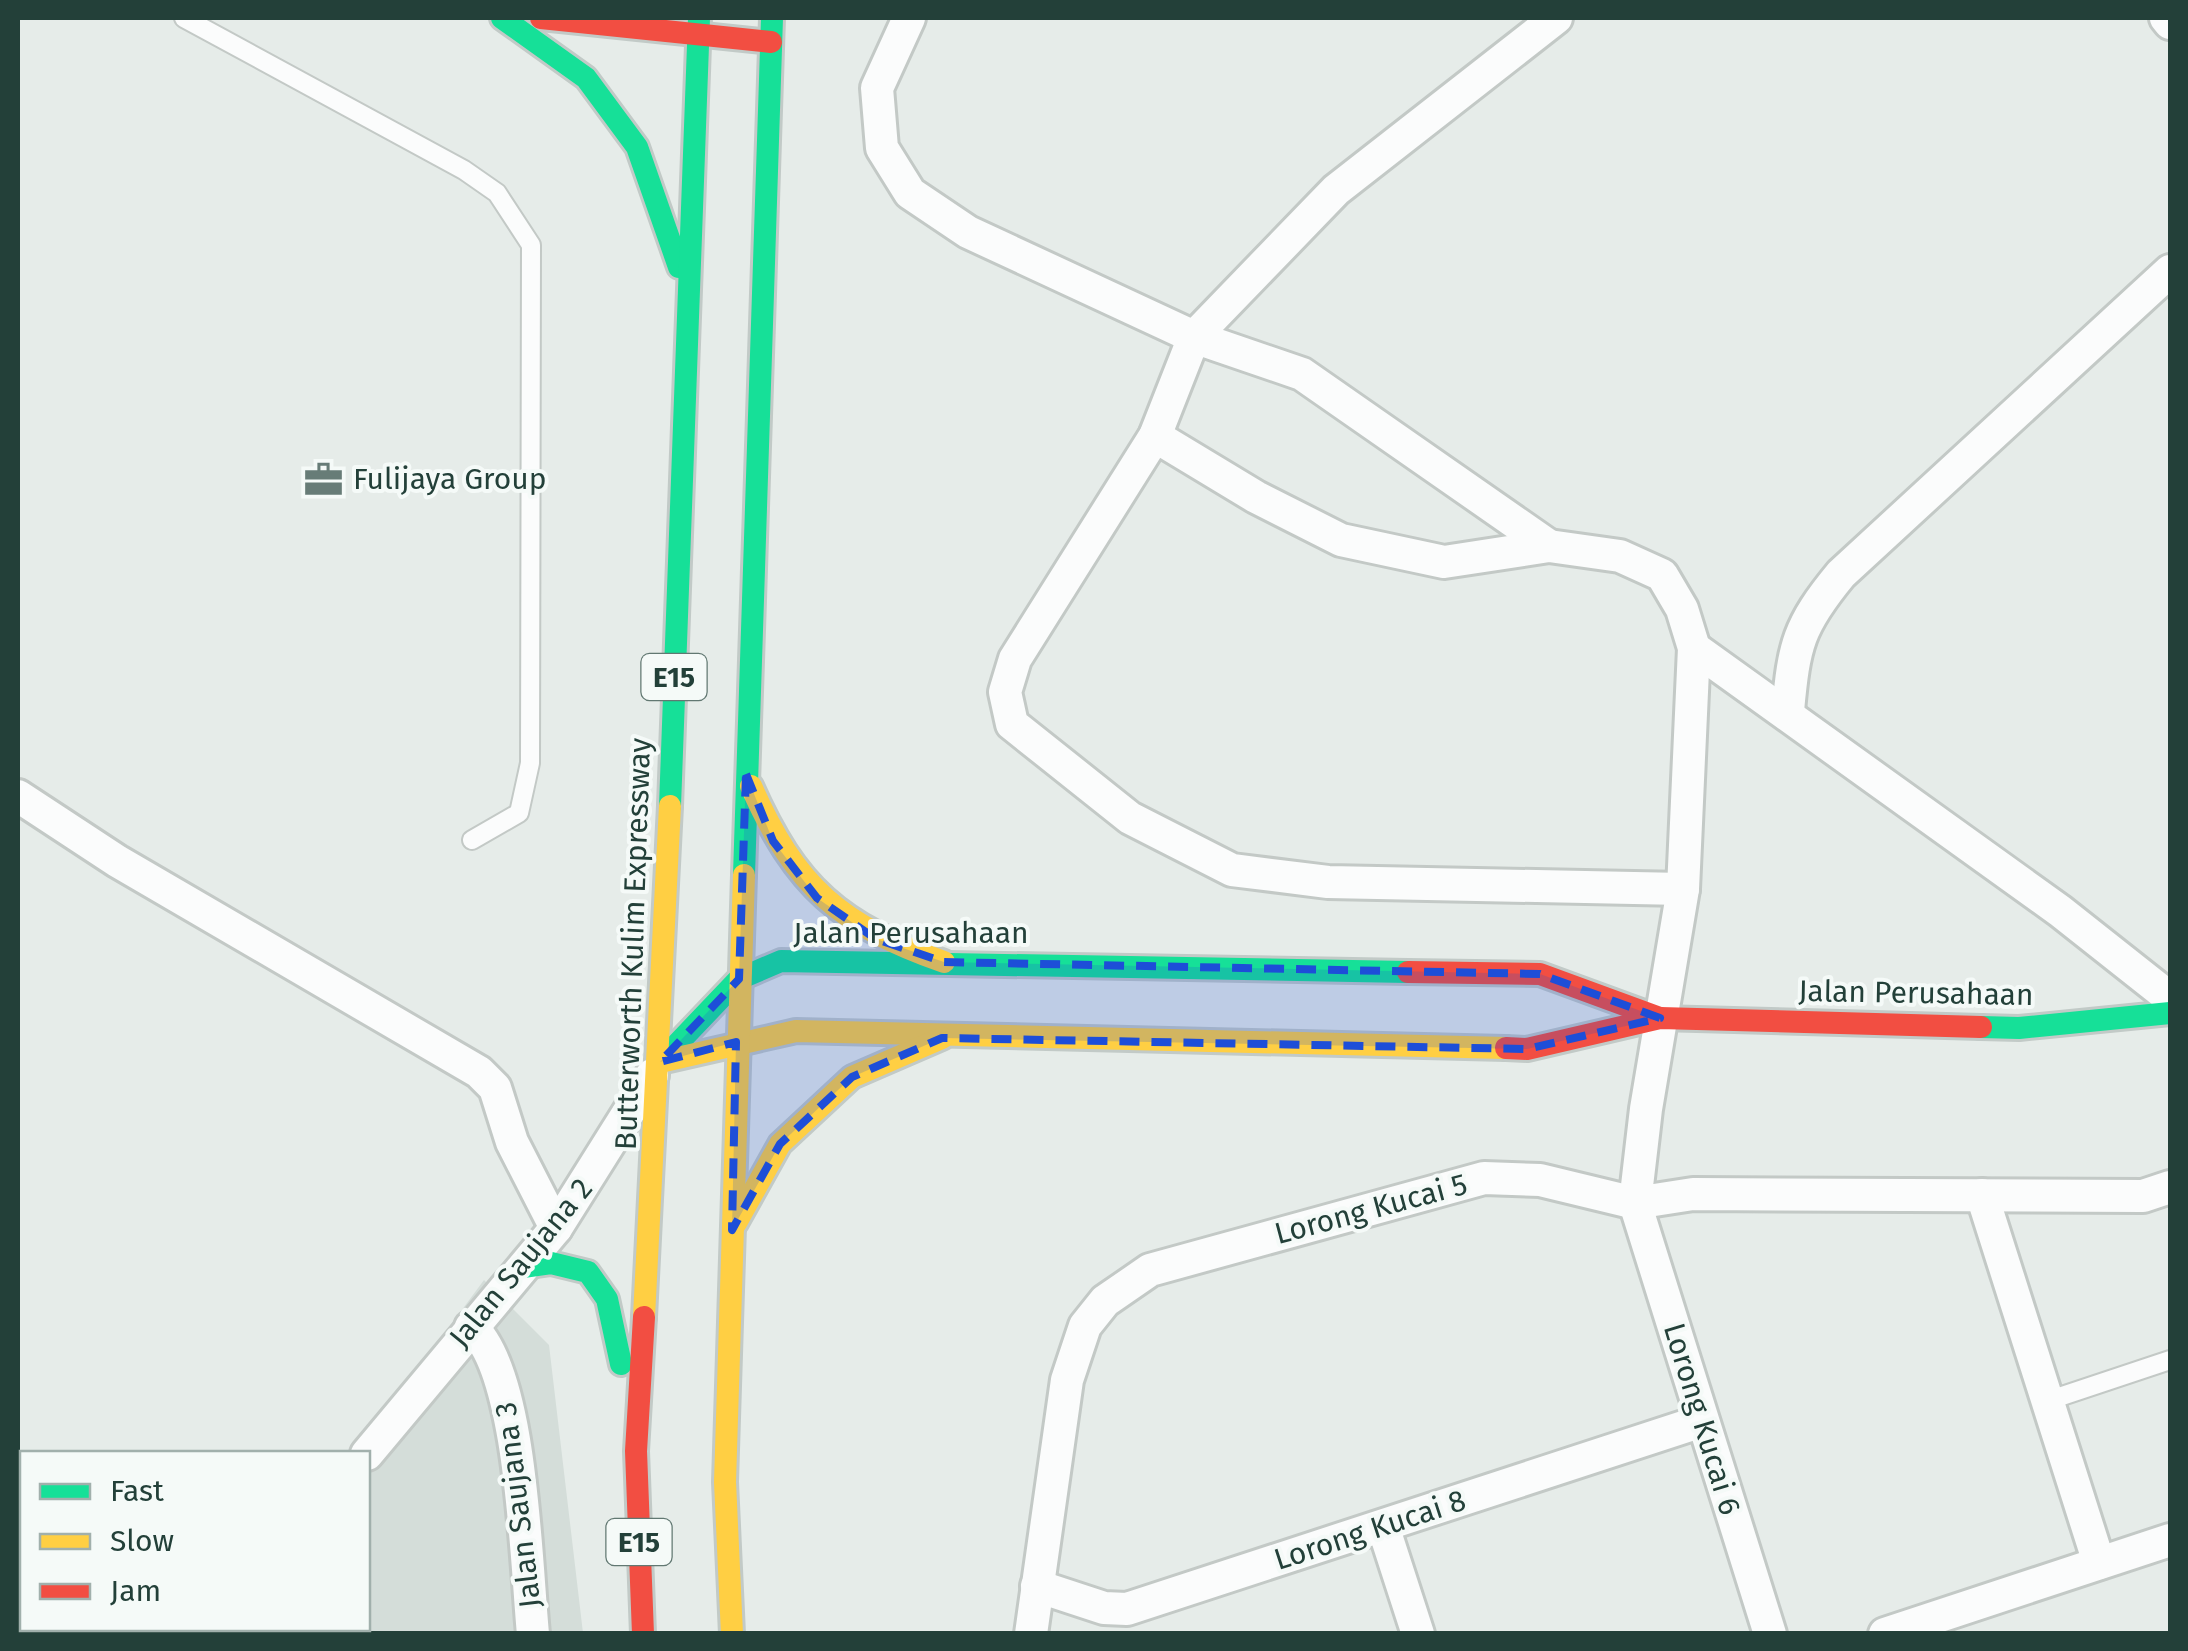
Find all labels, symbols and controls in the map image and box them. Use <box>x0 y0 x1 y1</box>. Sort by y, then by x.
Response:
office icon: Fulijaya Group <box>302 458 344 500</box>
place label: Fulijaya Group <box>353 461 547 497</box>
road number: E15 <box>642 654 706 700</box>
street label: Butterworth Kulim Expressway <box>608 737 658 1151</box>
street label: Jalan Perusahaan <box>793 915 1029 951</box>
street label: Jalan Perusahaan <box>1798 973 2034 1013</box>
street label: Lorong Kucai 5 <box>1271 1166 1471 1252</box>
street label: Jalan Saujana 2 <box>442 1171 600 1355</box>
street label: Lorong Kucai 6 <box>1656 1319 1748 1519</box>
street label: Jalan Saujana 3 <box>487 1400 549 1610</box>
legend <box>20 1451 370 1631</box>
text: Fast <box>110 1473 164 1509</box>
street label: Lorong Kucai 8 <box>1270 1482 1470 1578</box>
road number: E15 <box>606 1519 672 1565</box>
text: Slow <box>110 1523 174 1559</box>
text: Jam <box>110 1573 161 1609</box>

